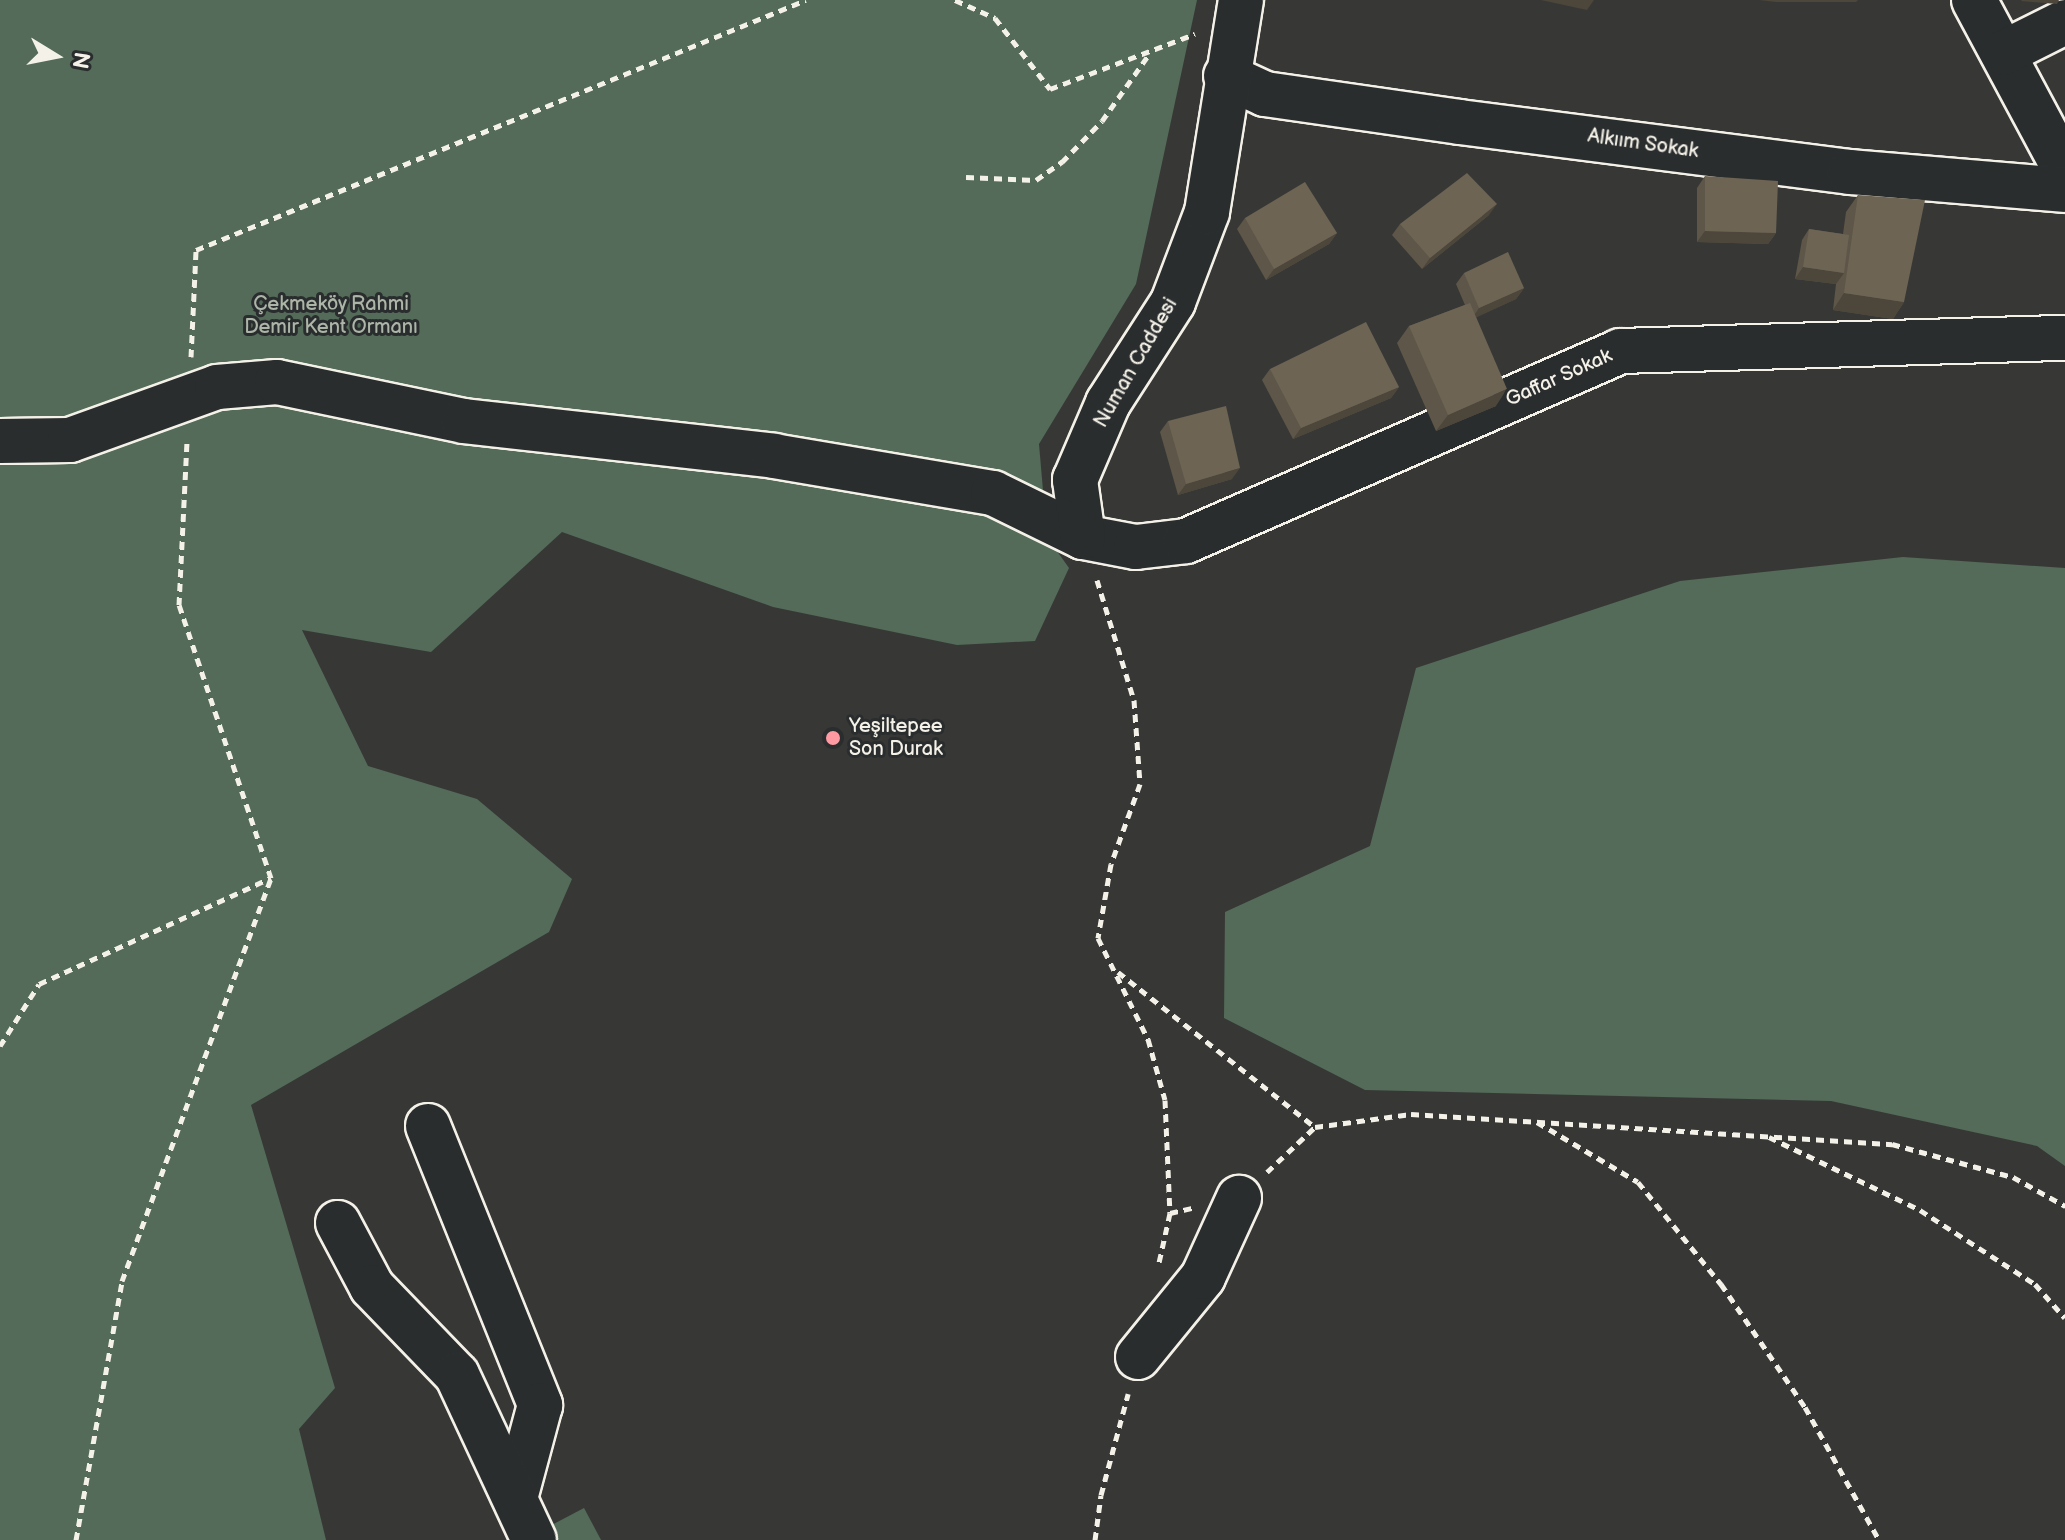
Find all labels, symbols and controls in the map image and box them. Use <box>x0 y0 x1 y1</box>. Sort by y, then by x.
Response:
north arrow <box>16 16 96 96</box>
text: N <box>65 50 95 71</box>
street label: Alkıım Sokak <box>1586 124 1700 164</box>
park label: Çekmeköy Rahmi Demir Kent Ormanı <box>244 292 418 339</box>
street label: Numan Caddesi <box>1089 294 1183 432</box>
street label: Gaffar Sokak <box>1502 344 1616 412</box>
place label: Yeşiltepee Son Durak <box>849 714 943 761</box>
marker: Yeşiltepee Son Durak <box>824 729 842 747</box>

